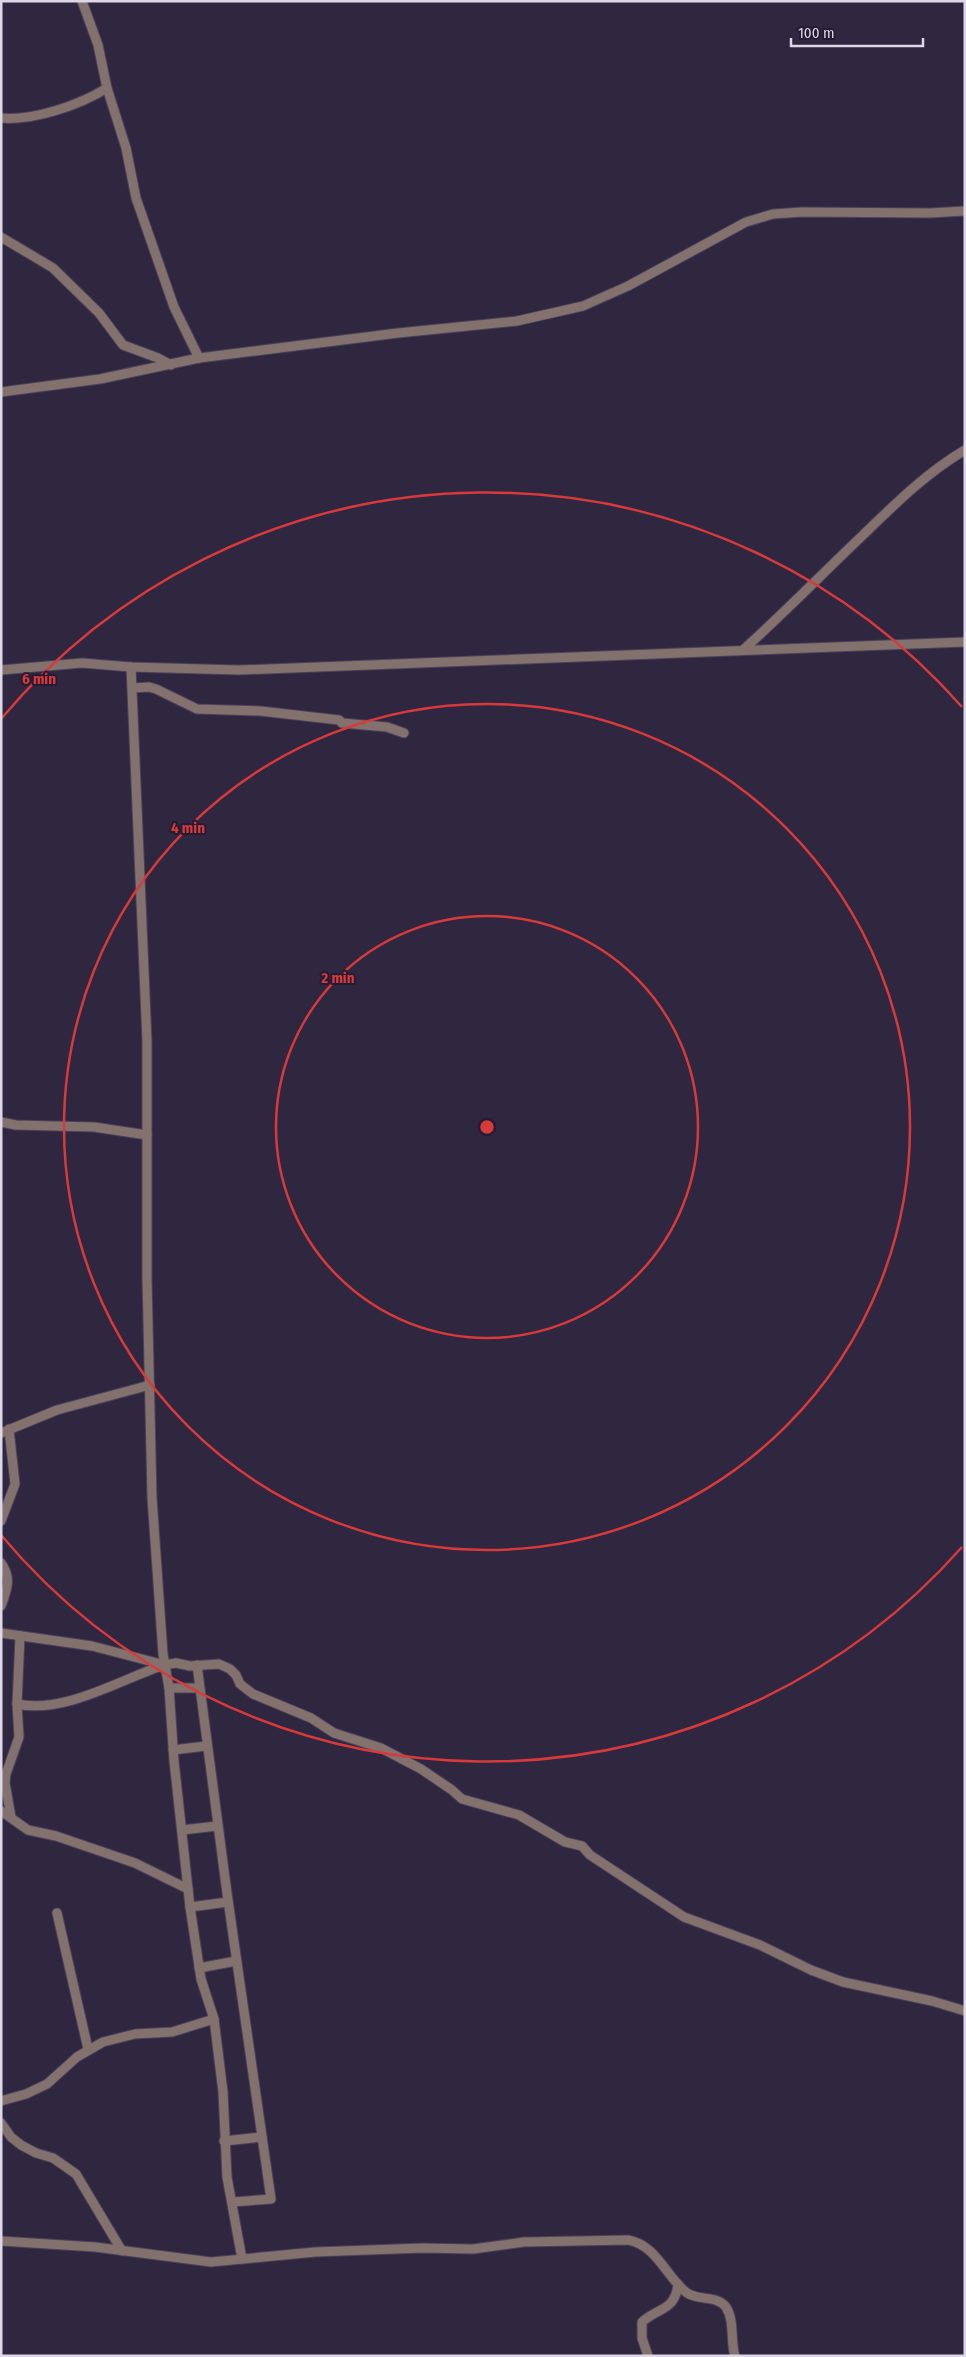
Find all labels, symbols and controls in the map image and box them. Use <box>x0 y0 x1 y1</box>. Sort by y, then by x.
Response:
scale bar <box>791 15 924 47</box>
text: 100 m <box>798 24 835 42</box>
text: 6 min <box>22 670 56 688</box>
text: 4 min <box>171 819 205 837</box>
text: 2 min <box>320 969 355 987</box>
centre of rings <box>478 1118 496 1136</box>

